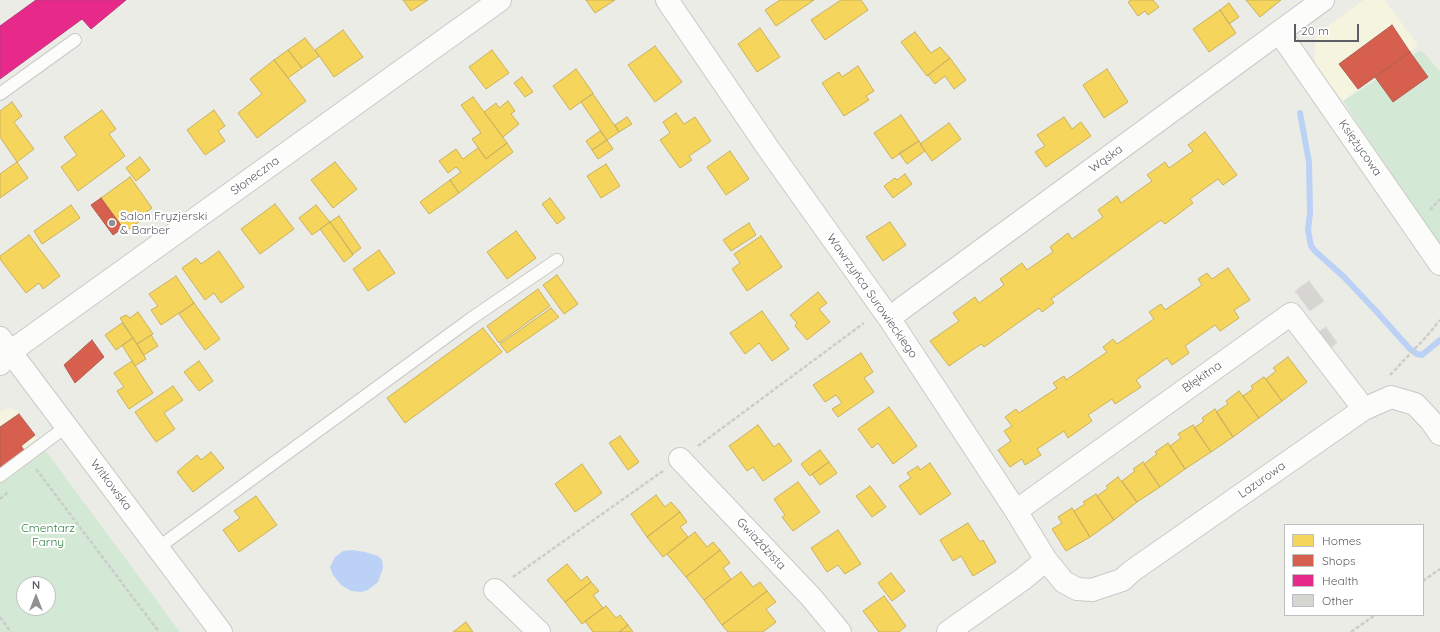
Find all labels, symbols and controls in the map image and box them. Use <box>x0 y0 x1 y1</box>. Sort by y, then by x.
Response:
scale bar <box>1296 16 1361 42</box>
text: 20 m <box>1301 23 1329 38</box>
street label: Księżycowa <box>1335 117 1385 179</box>
street label: Wąska <box>1086 142 1126 176</box>
street label: Słoneczna <box>228 154 282 198</box>
place label: Salon Fryzjerski & Barber <box>120 209 207 237</box>
marker: Salon Fryzjerski & Barber <box>107 218 117 228</box>
street label: Wawrzyńca Surowieckiego <box>823 231 921 361</box>
street label: Błękitna <box>1180 358 1224 396</box>
street label: Witkowska <box>87 457 135 513</box>
street label: Lazurowa <box>1236 459 1288 501</box>
street label: Gwiaździsta <box>733 515 789 573</box>
park label: Cmentarz Farny <box>21 521 75 549</box>
legend <box>1284 524 1424 616</box>
text: Homes <box>1322 533 1361 548</box>
text: Shops <box>1322 553 1356 568</box>
text: Health <box>1322 573 1358 588</box>
north arrow <box>16 576 56 616</box>
text: N <box>32 578 40 592</box>
text: Other <box>1322 593 1353 608</box>

